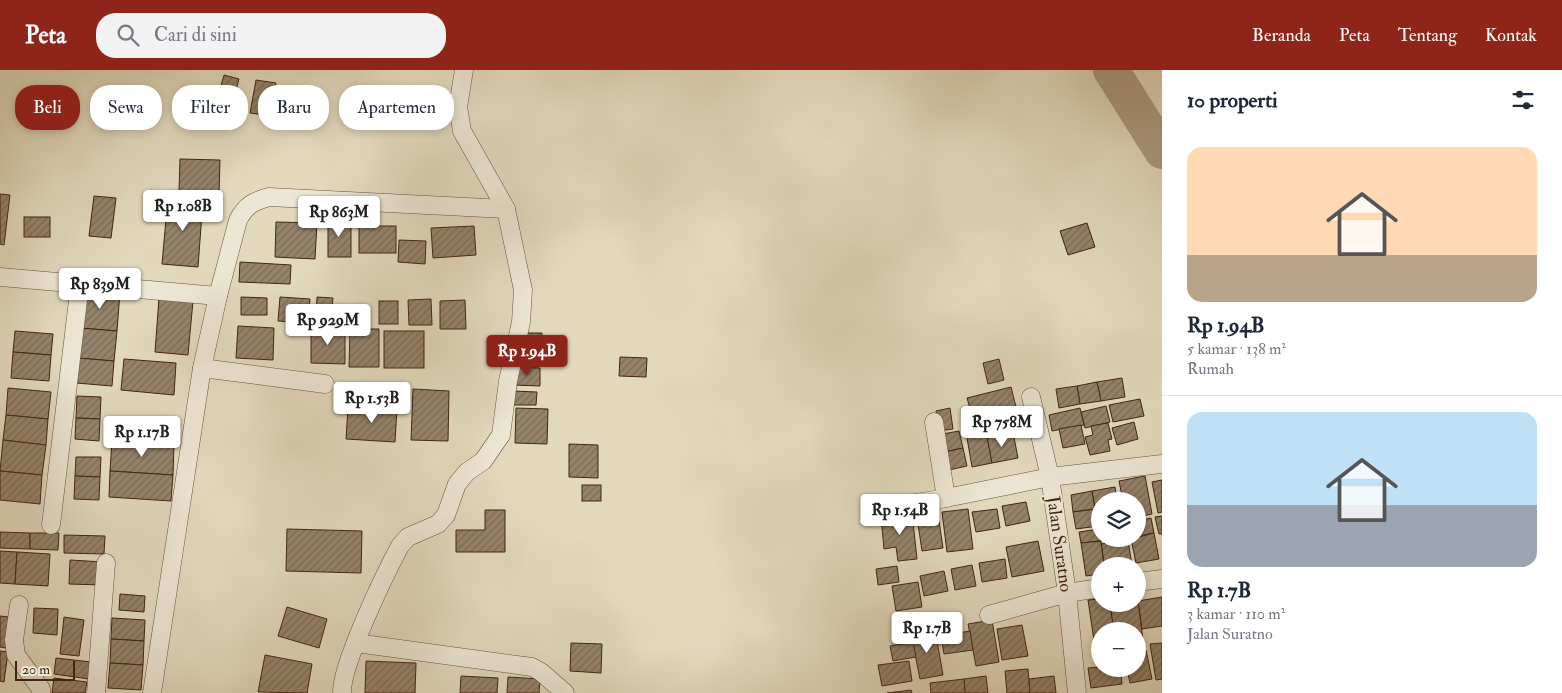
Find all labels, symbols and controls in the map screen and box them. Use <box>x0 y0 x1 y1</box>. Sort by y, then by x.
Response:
search box <box>96 13 446 58</box>
text: Peta <box>25 20 66 51</box>
icon: search <box>114 21 142 49</box>
text: Cari di sini <box>154 23 237 47</box>
text: Beranda <box>1252 24 1311 47</box>
text: Peta <box>1339 24 1370 47</box>
text: Tentang <box>1398 24 1457 47</box>
text: Kontak <box>1485 24 1537 47</box>
chip: Beli <box>15 85 80 130</box>
chip: Sewa <box>90 85 162 130</box>
chip: Filter <box>172 85 248 130</box>
chip: Baru <box>258 85 329 130</box>
chip: Apartemen <box>339 85 454 130</box>
icon: filters <box>1509 86 1537 114</box>
text: 10 properti <box>1187 87 1278 114</box>
icon: home <box>1317 179 1407 269</box>
pin: Rp 1.08B <box>131 190 235 232</box>
text: Rp 1.08B <box>154 196 212 216</box>
pin: Rp 863M <box>293 196 385 238</box>
text: Rp 863M <box>309 202 369 222</box>
pin: Rp 839M <box>54 268 146 310</box>
text: Rp 839M <box>70 274 130 294</box>
pin: Rp 929M <box>282 304 374 346</box>
text: Rp 929M <box>297 310 359 330</box>
text: Rp 1.94B <box>1187 312 1264 339</box>
pin: Rp 1.94B <box>475 334 579 377</box>
text: 5 kamar · 138 m² <box>1187 339 1286 359</box>
text: Rp 1.94B <box>497 341 557 361</box>
text: Rumah <box>1187 359 1234 379</box>
pin: Rp 1.53B <box>320 382 424 424</box>
text: Rp 1.53B <box>344 388 400 408</box>
pin: Rp 758M <box>956 406 1048 448</box>
text: Rp 758M <box>972 412 1032 432</box>
pin: Rp 1.17B <box>90 416 194 458</box>
text: Rp 1.17B <box>114 422 170 442</box>
icon: home <box>1317 445 1407 535</box>
map controls <box>1091 492 1146 677</box>
button: layers <box>1091 492 1146 547</box>
pin: Rp 1.54B <box>848 494 952 536</box>
street label: Jalan Suratno <box>1041 494 1078 594</box>
text: Rp 1.54B <box>871 500 929 520</box>
button: + <box>1091 557 1146 612</box>
text: Rp 1.7B <box>1187 577 1251 604</box>
text: 3 kamar · 110 m² <box>1187 604 1285 624</box>
pin: Rp 1.7B <box>881 612 973 654</box>
text: Rp 1.7B <box>903 618 951 638</box>
button: − <box>1091 622 1146 677</box>
text: Jalan Suratno <box>1187 624 1273 644</box>
scale bar <box>15 658 75 681</box>
text: 20 m <box>22 661 50 678</box>

